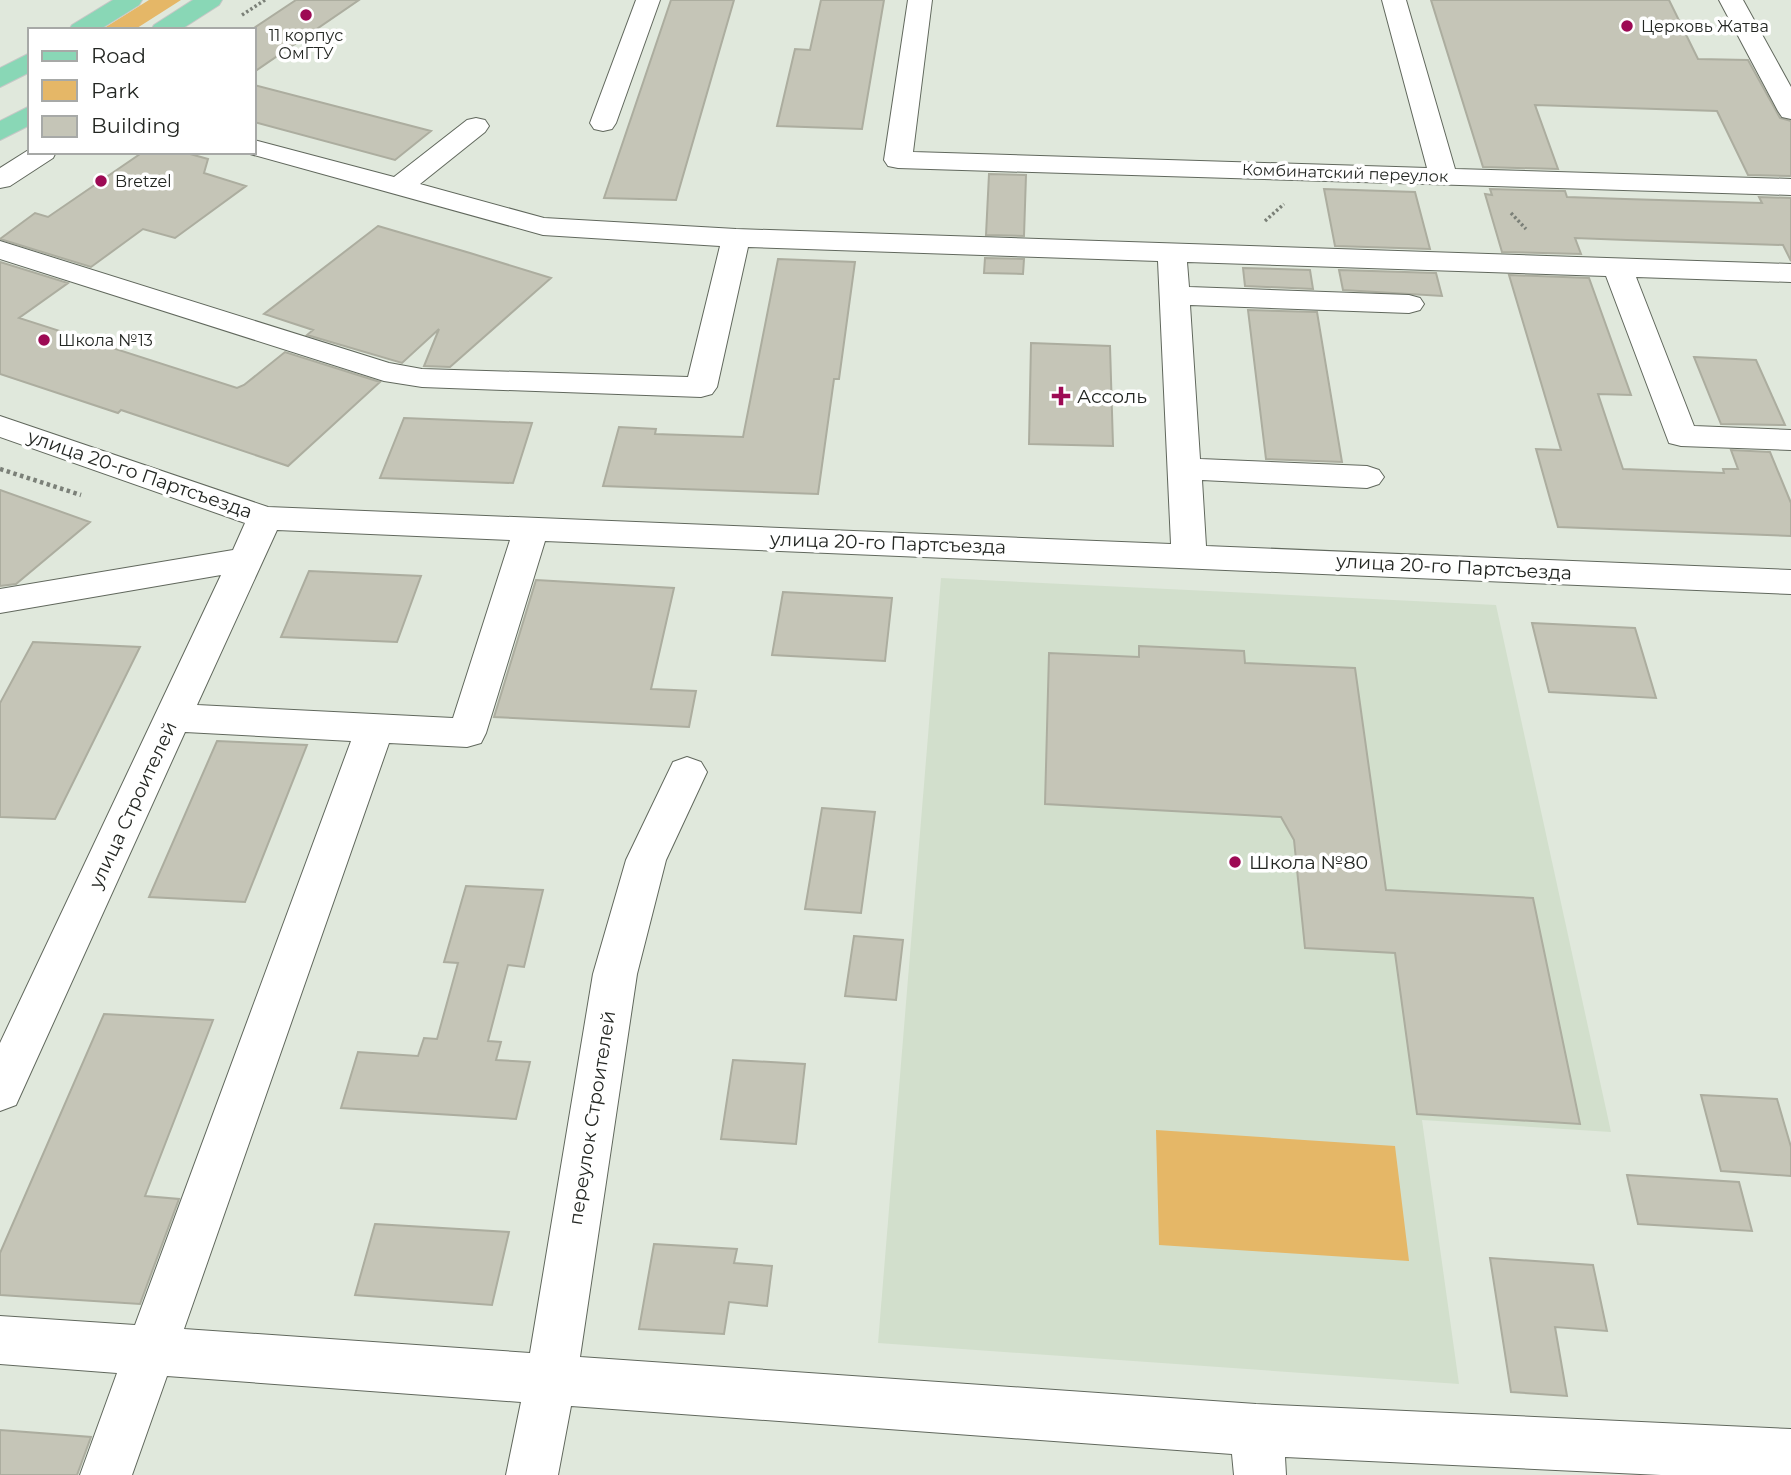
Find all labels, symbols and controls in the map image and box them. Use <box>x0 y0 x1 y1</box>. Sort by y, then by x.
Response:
marker: 11 корпус ОмГТУ <box>298 7 314 23</box>
place label: Церковь Жатва <box>1641 17 1769 36</box>
marker: Церковь Жатва <box>1619 18 1635 34</box>
place label: 11 корпус ОмГТУ <box>269 26 343 63</box>
legend <box>28 28 256 154</box>
text: Road <box>91 43 146 68</box>
text: Park <box>91 78 139 103</box>
text: Building <box>91 113 181 138</box>
street label: Комбинатский переулок <box>1241 160 1449 186</box>
place label: Bretzel <box>115 172 171 191</box>
marker: Bretzel <box>93 173 109 189</box>
place label: Школа №13 <box>58 331 153 350</box>
marker: Школа №13 <box>36 332 52 348</box>
place label: Ассоль <box>1077 385 1147 408</box>
marker: Ассоль <box>1051 386 1071 406</box>
street label: улица 20-го Партсъезда <box>24 424 255 523</box>
street label: улица 20-го Партсъезда <box>769 527 1006 559</box>
street label: улица 20-го Партсъезда <box>1334 549 1573 585</box>
street label: улица Строителей <box>84 718 182 893</box>
place label: Школа №80 <box>1249 851 1368 874</box>
marker: Школа №80 <box>1227 854 1243 870</box>
street label: переулок Строителей <box>564 1009 620 1227</box>

